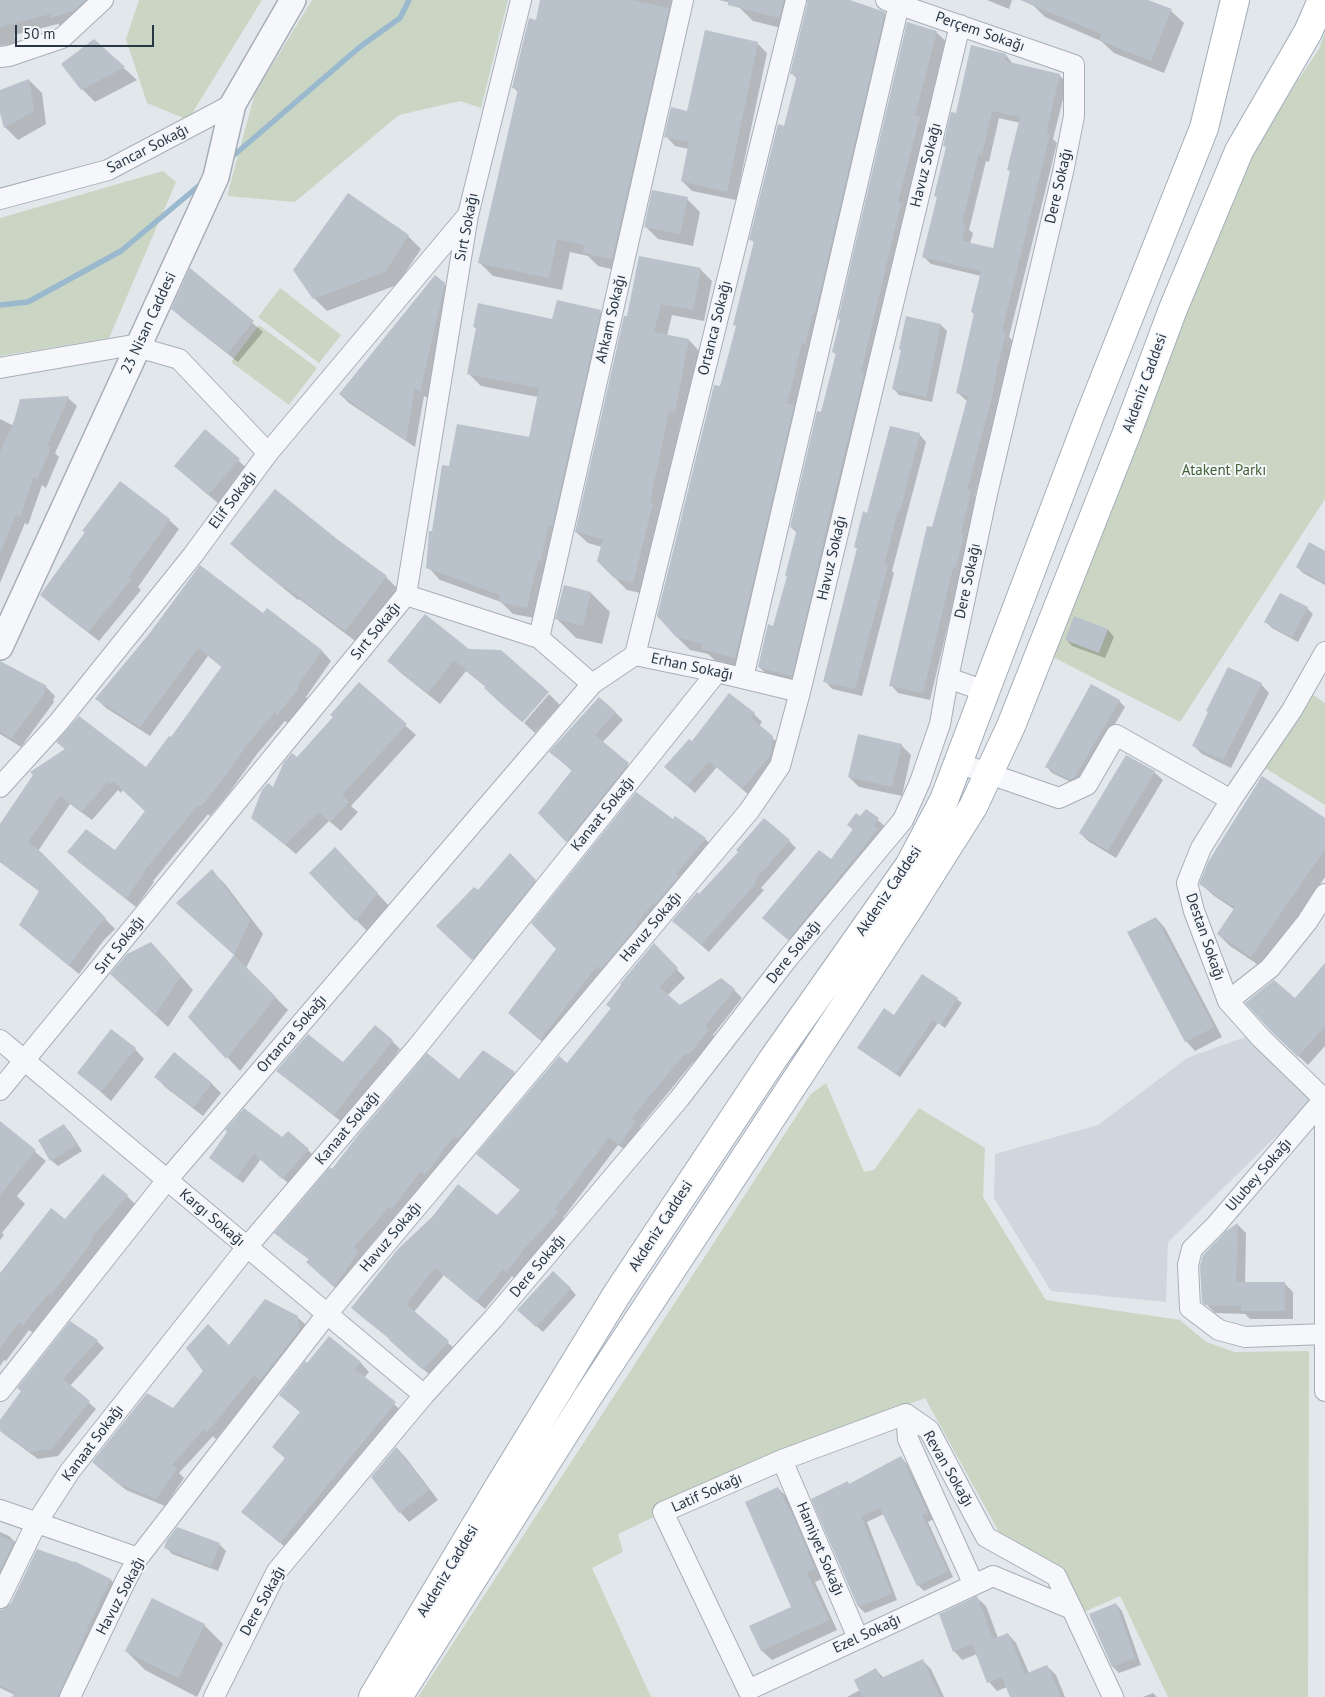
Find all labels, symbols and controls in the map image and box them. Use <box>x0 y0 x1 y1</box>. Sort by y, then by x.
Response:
street label: Perçem Sokağı <box>933 8 1027 56</box>
scale bar <box>18 15 156 47</box>
text: 50 m <box>23 24 56 43</box>
street label: Sancar Sokağı <box>104 121 192 177</box>
street label: Havuz Sokağı <box>907 121 945 209</box>
street label: Dere Sokağı <box>1042 147 1076 225</box>
street label: Sırt Sokağı <box>452 191 482 263</box>
street label: 23 Nisan Caddesi <box>118 269 180 377</box>
street label: Ahkam Sokağı <box>592 273 630 365</box>
street label: Ortanca Sokağı <box>694 279 736 377</box>
street label: Akdeniz Caddesi <box>1119 331 1171 435</box>
park label: Atakent Parkı <box>1182 462 1266 480</box>
street label: Elif Sokağı <box>205 467 261 533</box>
street label: Havuz Sokağı <box>814 514 850 602</box>
street label: Dere Sokağı <box>951 542 985 620</box>
street label: Sırt Sokağı <box>347 598 405 664</box>
street label: Erhan Sokağı <box>649 649 735 685</box>
street label: Kanaat Sokağı <box>567 773 639 855</box>
street label: Akdeniz Caddesi <box>852 843 926 939</box>
street label: Havuz Sokağı <box>616 888 686 966</box>
street label: Destan Sokağı <box>1182 891 1228 983</box>
street label: Sırt Sokağı <box>91 912 149 978</box>
street label: Dere Sokağı <box>763 916 825 988</box>
street label: Ortanca Sokağı <box>253 991 331 1077</box>
street label: Kanaat Sokağı <box>312 1087 384 1169</box>
street label: Ulubey Sokağı <box>1222 1135 1296 1215</box>
street label: Akdeniz Caddesi <box>625 1177 697 1275</box>
street label: Kargı Sokağı <box>176 1185 248 1251</box>
street label: Havuz Sokağı <box>356 1198 426 1276</box>
street label: Dere Sokağı <box>506 1231 570 1301</box>
street label: Kanaat Sokağı <box>58 1401 128 1485</box>
street label: Revan Sokağı <box>919 1428 977 1510</box>
street label: Latif Sokağı <box>669 1469 745 1517</box>
street label: Hamiyet Sokağı <box>792 1499 848 1599</box>
street label: Akdeniz Caddesi <box>413 1522 483 1620</box>
street label: Havuz Sokağı <box>93 1554 149 1638</box>
street label: Dere Sokağı <box>236 1563 290 1639</box>
street label: Ezel Sokağı <box>830 1610 904 1658</box>

